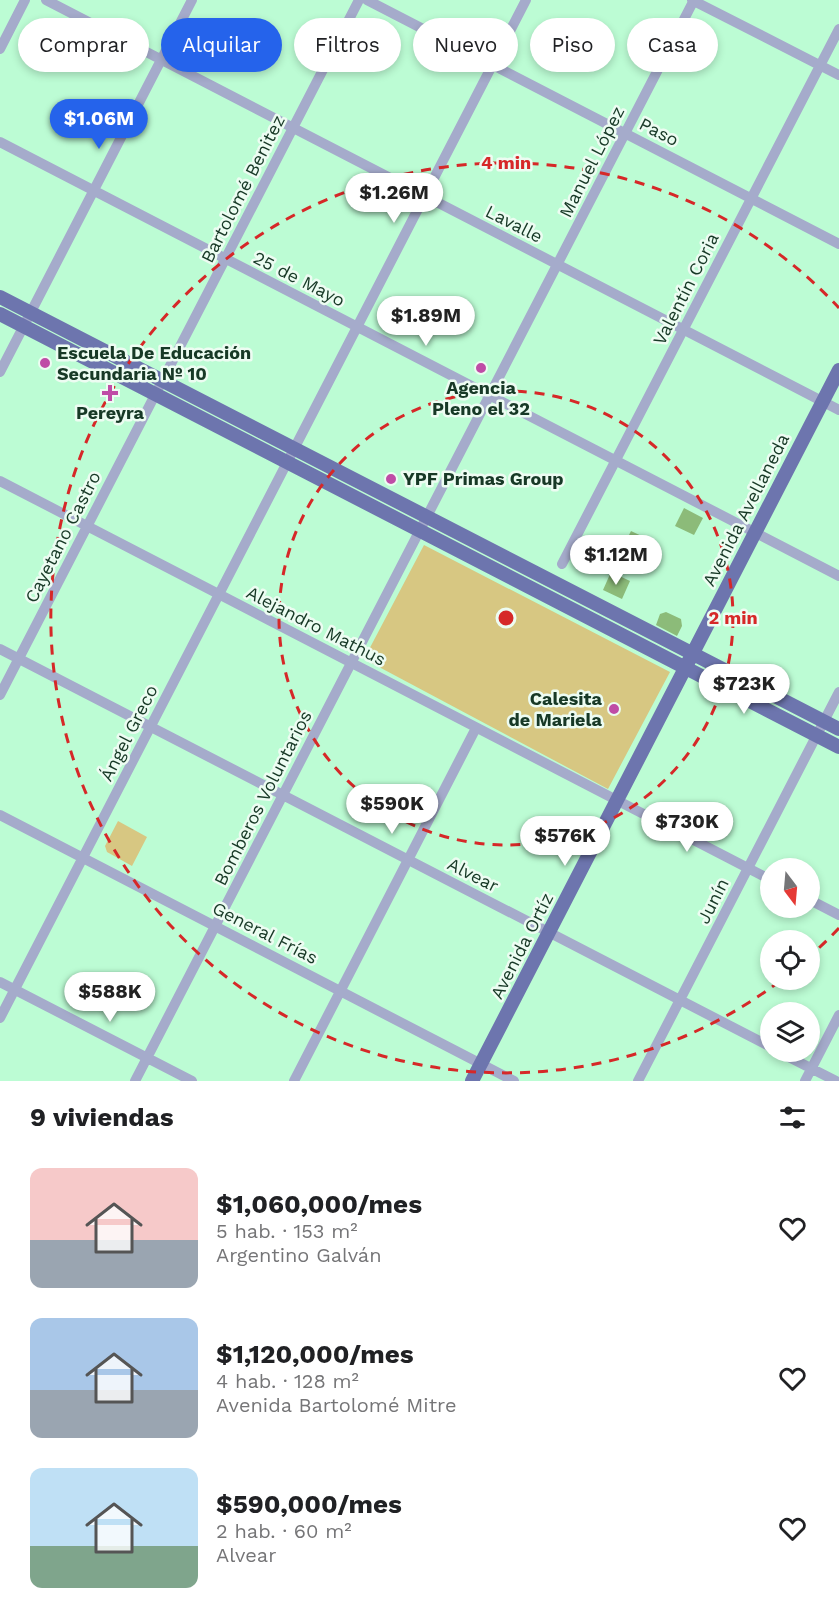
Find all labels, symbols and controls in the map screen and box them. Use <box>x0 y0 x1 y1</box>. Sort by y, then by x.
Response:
chip: Comprar <box>18 18 149 72</box>
chip: Alquilar <box>161 18 282 72</box>
chip: Filtros <box>294 18 401 72</box>
chip: Nuevo <box>413 18 518 72</box>
chip: Piso <box>530 18 615 72</box>
chip: Casa <box>627 18 718 72</box>
pin: $1.06M <box>50 99 148 150</box>
street label: Manuel López <box>555 103 629 221</box>
text: $1.06M <box>64 106 134 130</box>
street label: Bartolomé Benitez <box>196 112 289 266</box>
street label: Paso <box>636 113 682 150</box>
text: 4 min <box>481 152 531 173</box>
pin: $1.26M <box>345 173 443 224</box>
text: $1.26M <box>359 180 429 204</box>
street label: Lavalle <box>482 200 546 247</box>
street label: Valentín Coria <box>648 229 723 348</box>
street label: 25 de Mayo <box>250 247 349 311</box>
pin: $1.89M <box>377 296 475 347</box>
text: $1.89M <box>391 303 461 327</box>
place label: Escuela De Educación Secundaria Nº 10 <box>57 342 251 384</box>
marker: Escuela De Educación Secundaria Nº 10 <box>38 356 52 370</box>
marker: Agencia Pleno el 32 <box>474 361 488 375</box>
place label: Agencia Pleno el 32 <box>432 377 530 419</box>
marker: Pereyra <box>103 386 117 400</box>
place label: Pereyra <box>76 402 145 423</box>
street label: Avenida Avellaneda <box>698 430 793 590</box>
street label: Cayetano Castro <box>20 468 105 606</box>
place label: YPF Primas Group <box>403 468 564 489</box>
marker: YPF Primas Group <box>384 472 398 486</box>
pin: $1.12M <box>567 535 665 586</box>
text: $1.12M <box>584 542 648 566</box>
street label: Alejandro Mathus <box>243 581 389 670</box>
text: 2 min <box>708 607 758 628</box>
centre of rings <box>496 608 516 628</box>
pin: $723K <box>702 664 786 715</box>
text: $723K <box>713 671 775 695</box>
street label: Ángel Greco <box>95 681 162 784</box>
place label: Calesita de Mariela <box>509 688 603 730</box>
marker: Calesita de Mariela <box>607 702 621 716</box>
street label: Bomberos Voluntarios <box>209 707 316 889</box>
pin: $590K <box>350 784 434 835</box>
text: $590K <box>360 791 424 815</box>
pin: $730K <box>645 802 729 853</box>
text: $730K <box>655 809 719 833</box>
pin: $576K <box>523 816 607 867</box>
text: $576K <box>534 823 596 847</box>
street label: Alvear <box>444 853 502 896</box>
north arrow <box>760 858 820 918</box>
map controls <box>760 858 820 1062</box>
street label: Junín <box>692 875 733 927</box>
street label: Avenida Ortíz <box>486 889 557 1002</box>
street label: General Frías <box>209 897 321 968</box>
button: locate <box>760 930 820 990</box>
pin: $588K <box>68 972 152 1023</box>
text: $588K <box>78 979 142 1003</box>
button: layers <box>760 1002 820 1062</box>
icon: filters <box>776 1101 809 1134</box>
text: 9 viviendas <box>30 1102 174 1132</box>
text: $1,060,000/mes <box>216 1189 422 1219</box>
icon: home <box>78 1192 150 1264</box>
icon: heart <box>776 1212 809 1245</box>
text: 5 hab. · 153 m² <box>216 1219 358 1243</box>
text: Argentino Galván <box>216 1243 382 1267</box>
text: $1,120,000/mes <box>216 1339 414 1369</box>
icon: home <box>78 1342 150 1414</box>
icon: heart <box>776 1362 809 1395</box>
text: 4 hab. · 128 m² <box>216 1369 359 1393</box>
text: Avenida Bartolomé Mitre <box>216 1393 456 1417</box>
text: $590,000/mes <box>216 1489 402 1519</box>
icon: home <box>78 1492 150 1564</box>
icon: heart <box>776 1512 809 1545</box>
text: 2 hab. · 60 m² <box>216 1519 352 1543</box>
text: Alvear <box>216 1543 276 1567</box>

